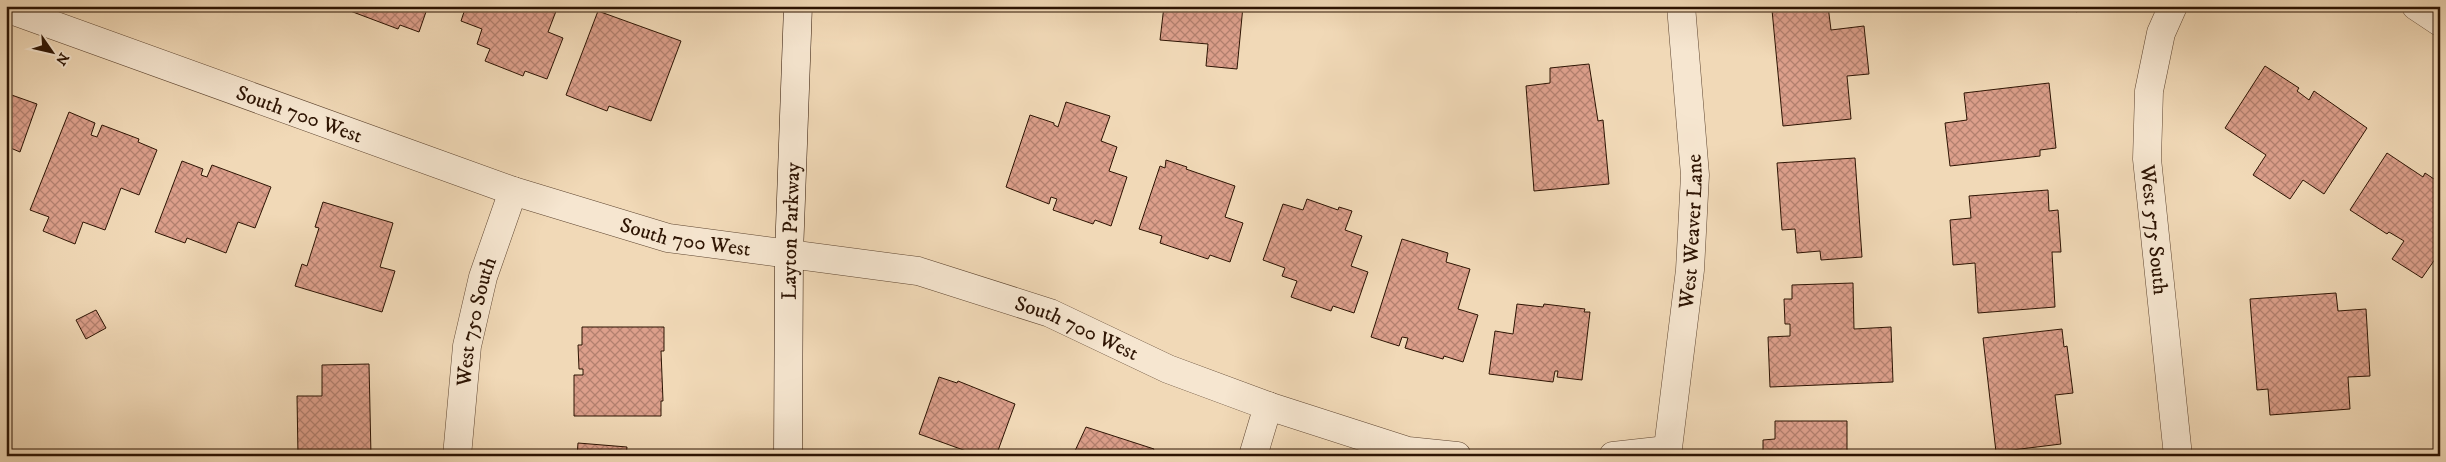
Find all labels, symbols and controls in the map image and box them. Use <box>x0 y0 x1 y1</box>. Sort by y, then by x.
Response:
north arrow <box>28 28 78 78</box>
text: N <box>51 49 73 69</box>
street label: South 700 West <box>232 80 366 150</box>
street label: West Weaver Lane <box>1673 153 1709 311</box>
street label: Layton Parkway <box>777 161 806 300</box>
street label: West 575 South <box>2134 163 2173 296</box>
street label: South 700 West <box>617 212 752 263</box>
street label: West 750 South <box>451 254 503 388</box>
street label: South 700 West <box>1011 291 1143 367</box>

